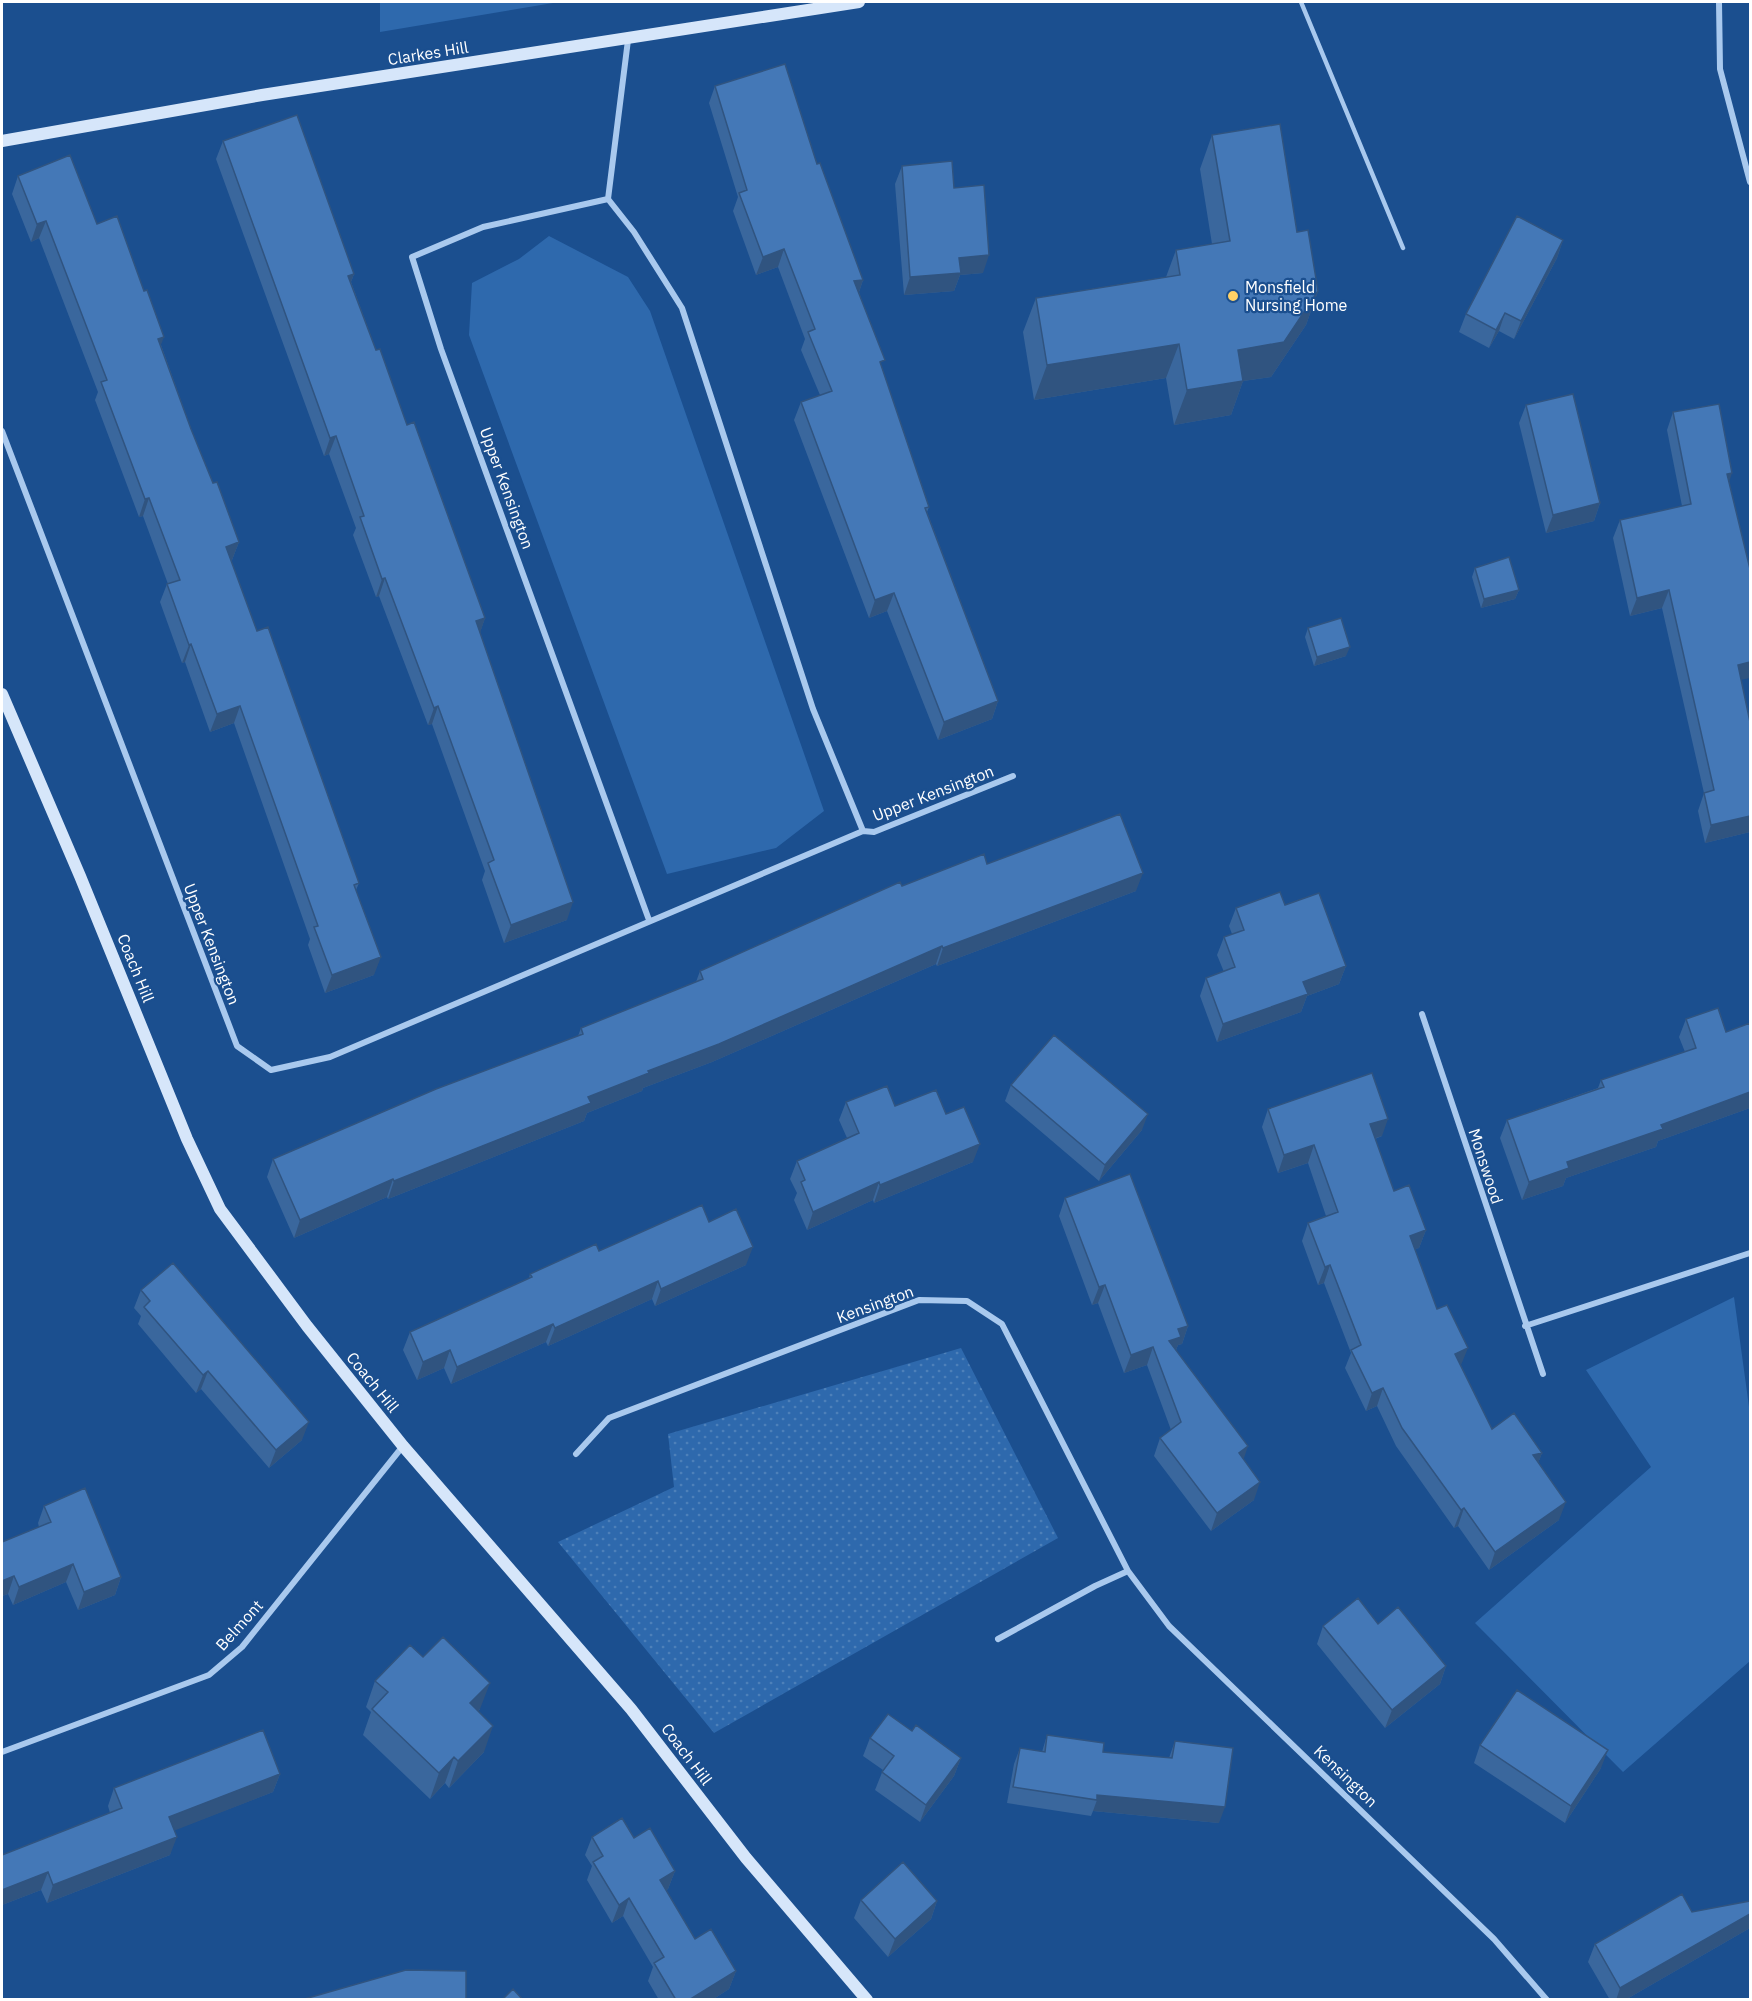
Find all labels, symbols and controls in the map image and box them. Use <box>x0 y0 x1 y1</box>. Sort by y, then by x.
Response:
street label: Clarkes Hill <box>386 37 470 69</box>
place label: Monsfield Nursing Home <box>1245 277 1348 315</box>
marker: Monsfield Nursing Home <box>1226 289 1240 303</box>
street label: Upper Kensington <box>476 424 538 552</box>
street label: Upper Kensington <box>869 761 997 825</box>
street label: Upper Kensington <box>180 880 244 1008</box>
street label: Coach Hill <box>113 931 159 1005</box>
street label: Monswood <box>1464 1126 1508 1206</box>
street label: Kensington <box>834 1281 916 1327</box>
street label: Coach Hill <box>342 1348 404 1416</box>
street label: Belmont <box>211 1596 267 1654</box>
street label: Coach Hill <box>657 1719 717 1789</box>
street label: Kensington <box>1310 1741 1382 1811</box>

